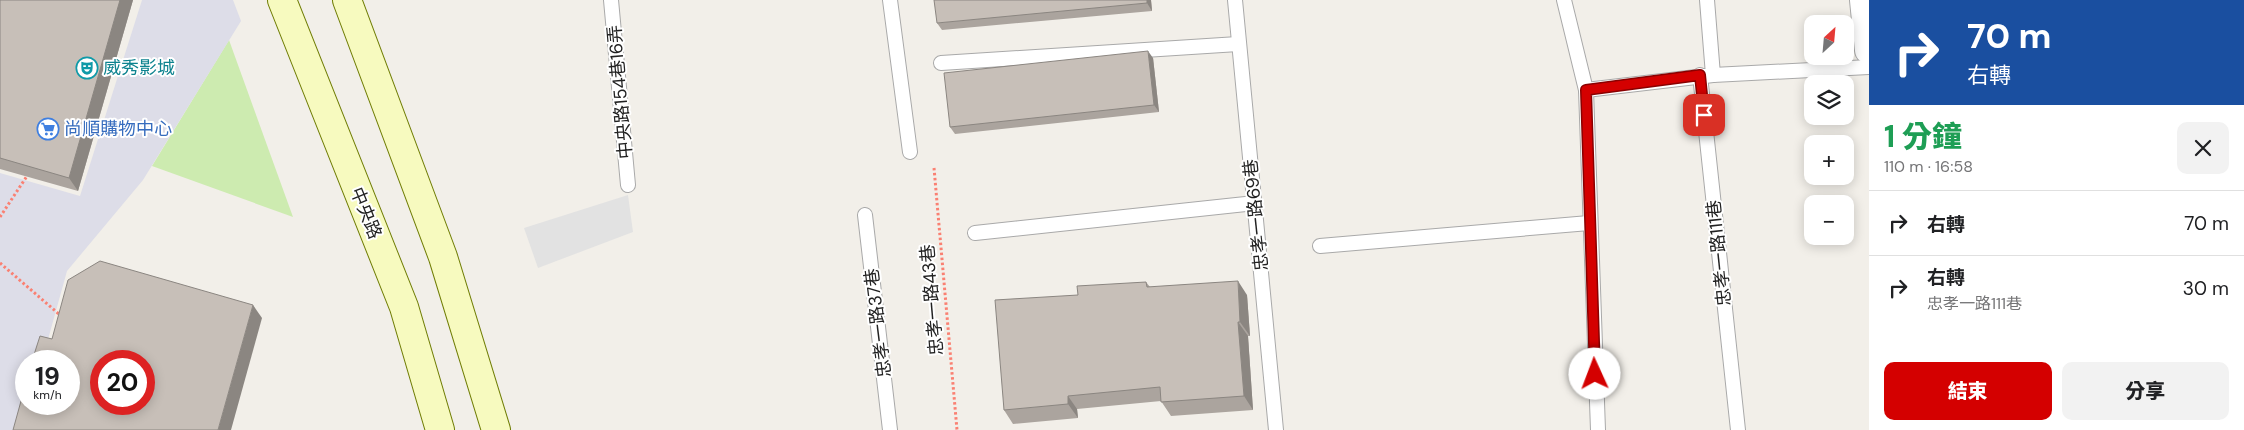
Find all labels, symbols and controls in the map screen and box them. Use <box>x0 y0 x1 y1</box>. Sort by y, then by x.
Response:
text: 70 m <box>1967 13 2051 59</box>
north arrow <box>1804 15 1854 65</box>
map controls <box>1804 15 1854 245</box>
icon: right <box>1884 20 1949 85</box>
street label: 中央路154巷16弄 <box>602 24 638 160</box>
theatre icon: 威秀影城 <box>75 56 99 80</box>
place label: 威秀影城 <box>103 56 175 80</box>
text: 右轉 <box>1967 61 2011 90</box>
button: layers <box>1804 75 1854 125</box>
pin <box>1683 94 1725 136</box>
icon: arrive <box>1690 101 1718 129</box>
supermarket icon: 尚順購物中心 <box>36 117 60 141</box>
place label: 尚順購物中心 <box>64 117 172 141</box>
text: 1 分鐘 <box>1884 117 1962 156</box>
button: close <box>2177 122 2229 174</box>
button: + <box>1804 135 1854 185</box>
text: 110 m · 16:58 <box>1884 156 1973 177</box>
street label: 忠孝一路69巷 <box>1238 158 1274 272</box>
street label: 中央路 <box>345 183 387 243</box>
button: − <box>1804 195 1854 245</box>
street label: 忠孝一路111巷 <box>1701 199 1737 307</box>
icon: right <box>1884 209 1912 237</box>
text: 70 m <box>2184 211 2229 236</box>
text: 右轉 <box>1927 212 1965 237</box>
street label: 忠孝一路43巷 <box>915 243 949 357</box>
text: 右轉 <box>1927 265 1965 290</box>
street label: 忠孝一路37巷 <box>859 267 897 379</box>
icon: right <box>1884 274 1912 302</box>
text: 30 m <box>2183 276 2229 301</box>
text: 忠孝一路111巷 <box>1927 293 2022 314</box>
position arrow <box>1568 347 1620 399</box>
speed limit sign: 20 <box>90 350 155 415</box>
text: 19 <box>35 360 60 393</box>
button: 結束 <box>1884 362 2052 420</box>
button: 分享 <box>2062 362 2229 420</box>
text: km/h <box>33 387 62 403</box>

